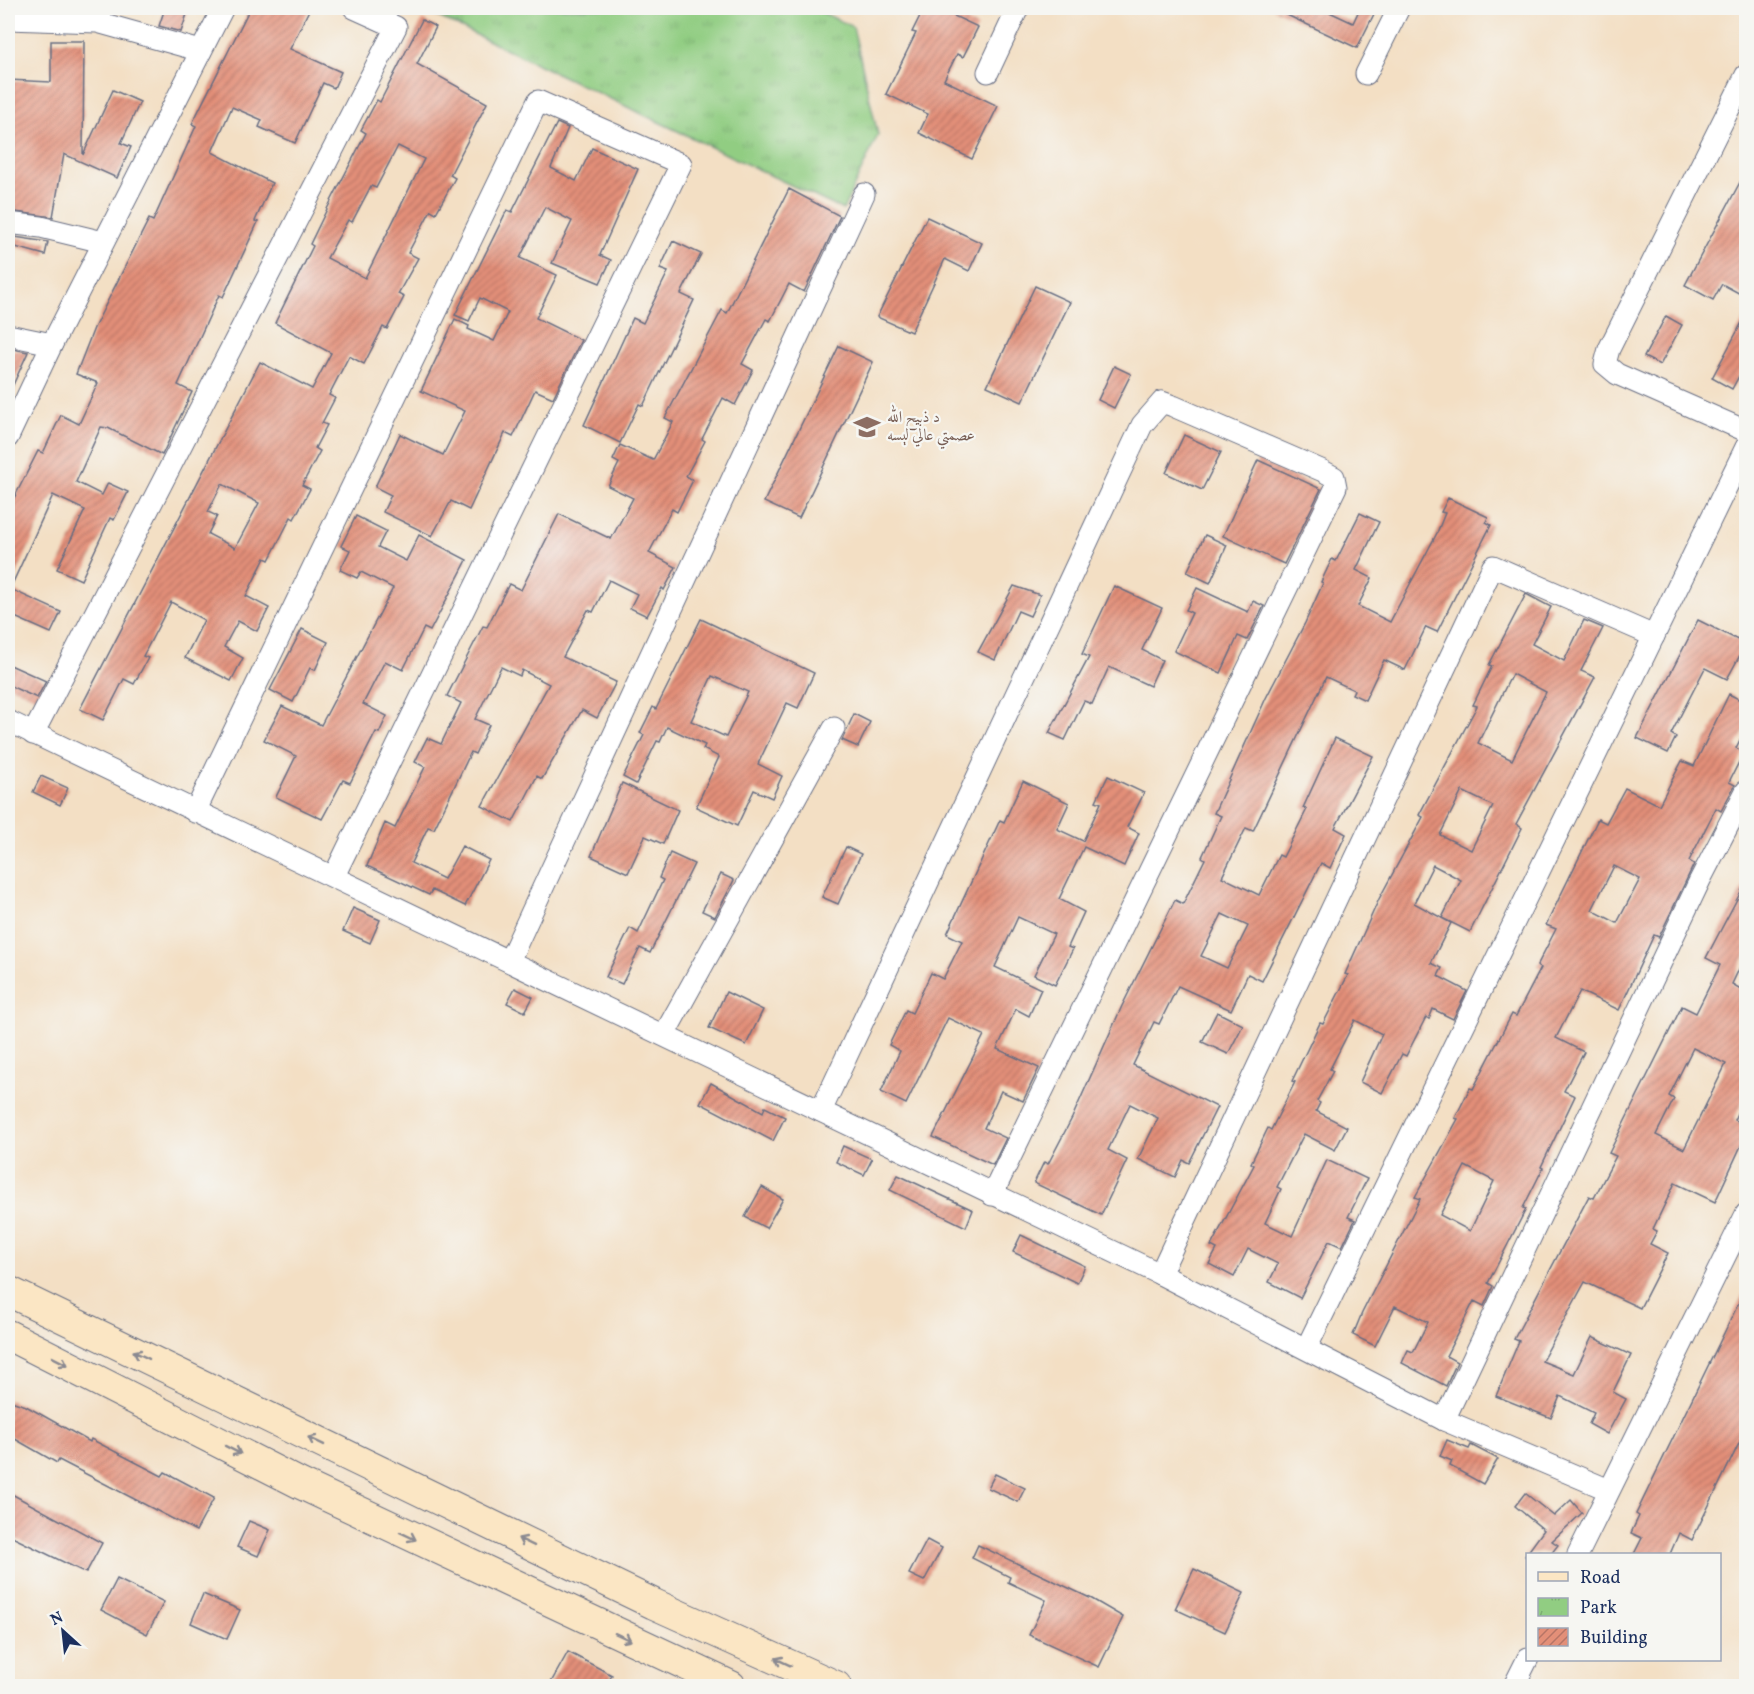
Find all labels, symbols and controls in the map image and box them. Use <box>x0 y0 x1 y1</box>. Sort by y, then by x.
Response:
place label: د ذبیح الله عصمتي عالي لېسه <box>887 404 975 450</box>
school or university icon: د ذبیح الله عصمتي عالي لېسه <box>852 412 882 442</box>
one-way arrow <box>132 1349 150 1361</box>
one-way arrow <box>50 1356 68 1367</box>
one-way arrow <box>307 1434 325 1446</box>
one-way arrow <box>224 1444 242 1456</box>
one-way arrow <box>399 1530 417 1542</box>
one-way arrow <box>517 1535 535 1547</box>
legend <box>1526 1553 1721 1661</box>
text: Road <box>1580 1566 1621 1591</box>
text: Park <box>1580 1596 1617 1621</box>
north arrow <box>33 1601 93 1661</box>
text: N <box>47 1607 68 1632</box>
text: Building <box>1580 1626 1648 1651</box>
one-way arrow <box>613 1631 631 1643</box>
one-way arrow <box>774 1656 792 1668</box>

